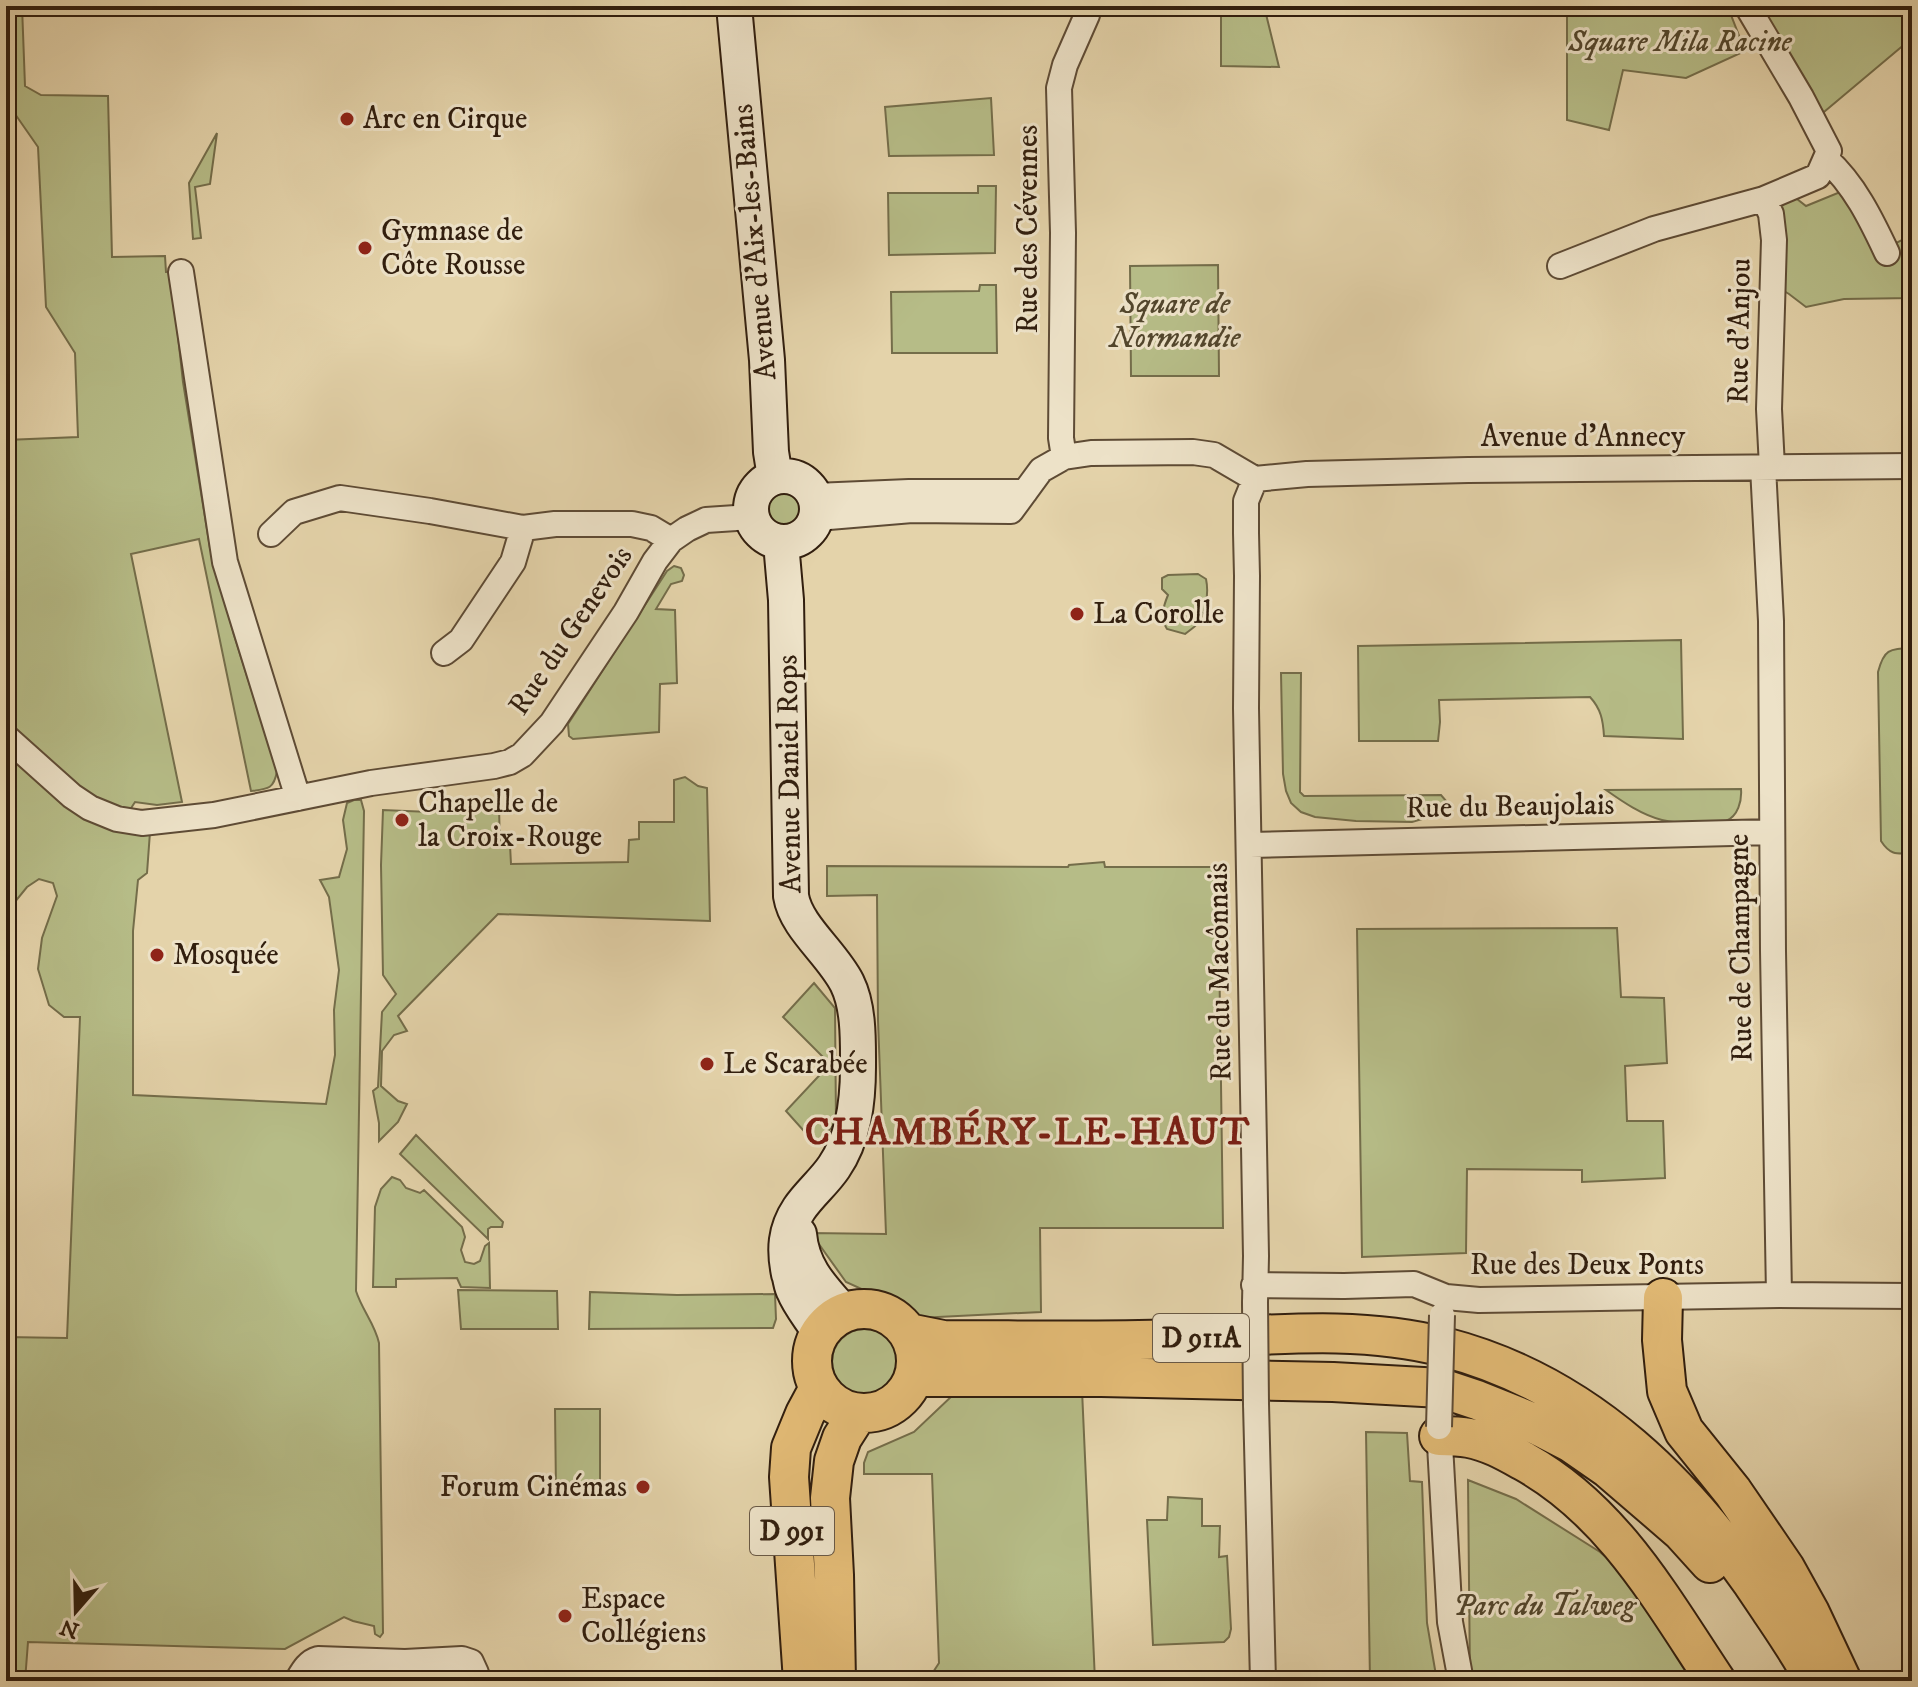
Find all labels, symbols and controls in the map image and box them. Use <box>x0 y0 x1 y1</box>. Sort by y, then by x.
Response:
park label: Square Mila Racine <box>1567 24 1793 61</box>
place label: Arc en Cirque <box>363 101 527 138</box>
street label: Avenue d'Aix-les-Bains <box>724 102 786 382</box>
marker: Arc en Cirque <box>338 110 356 128</box>
street label: Rue des Cévennes <box>1010 125 1047 333</box>
place label: Gymnase de Côte Rousse <box>381 213 525 284</box>
marker: Gymnase de Côte Rousse <box>356 239 374 257</box>
street label: Rue d'Anjou <box>1720 258 1760 404</box>
park label: Square de Normandie <box>1107 286 1241 357</box>
street label: Avenue d'Annecy <box>1481 419 1686 456</box>
street label: Rue du Genevois <box>501 539 641 723</box>
place label: La Corolle <box>1093 596 1224 633</box>
marker: La Corolle <box>1068 605 1086 623</box>
street label: Avenue Daniel Rops <box>769 654 811 894</box>
place label: Chapelle de la Croix-Rouge <box>418 785 602 856</box>
street label: Rue du Beaujolais <box>1405 787 1615 827</box>
marker: Chapelle de la Croix-Rouge <box>393 811 411 829</box>
street label: Rue de Champagne <box>1721 833 1761 1063</box>
street label: Rue du Macônnais <box>1200 862 1240 1082</box>
place label: Mosquée <box>173 937 279 974</box>
marker: Mosquée <box>148 946 166 964</box>
place label: Le Scarabée <box>723 1046 868 1083</box>
marker: Le Scarabée <box>698 1055 716 1073</box>
district label: CHAMBÉRY-LE-HAUT <box>805 1108 1251 1157</box>
street label: Rue des Deux Ponts <box>1470 1247 1704 1284</box>
road number: D 911A <box>1153 1314 1249 1362</box>
place label: Forum Cinémas <box>440 1469 627 1506</box>
marker: Forum Cinémas <box>634 1478 652 1496</box>
road number: D 991 <box>750 1507 834 1555</box>
north arrow <box>36 1571 116 1651</box>
place label: Espace Collégiens <box>581 1581 706 1652</box>
park label: Parc du Talweg <box>1453 1588 1638 1625</box>
marker: Espace Collégiens <box>556 1607 574 1625</box>
text: N <box>57 1613 83 1644</box>

